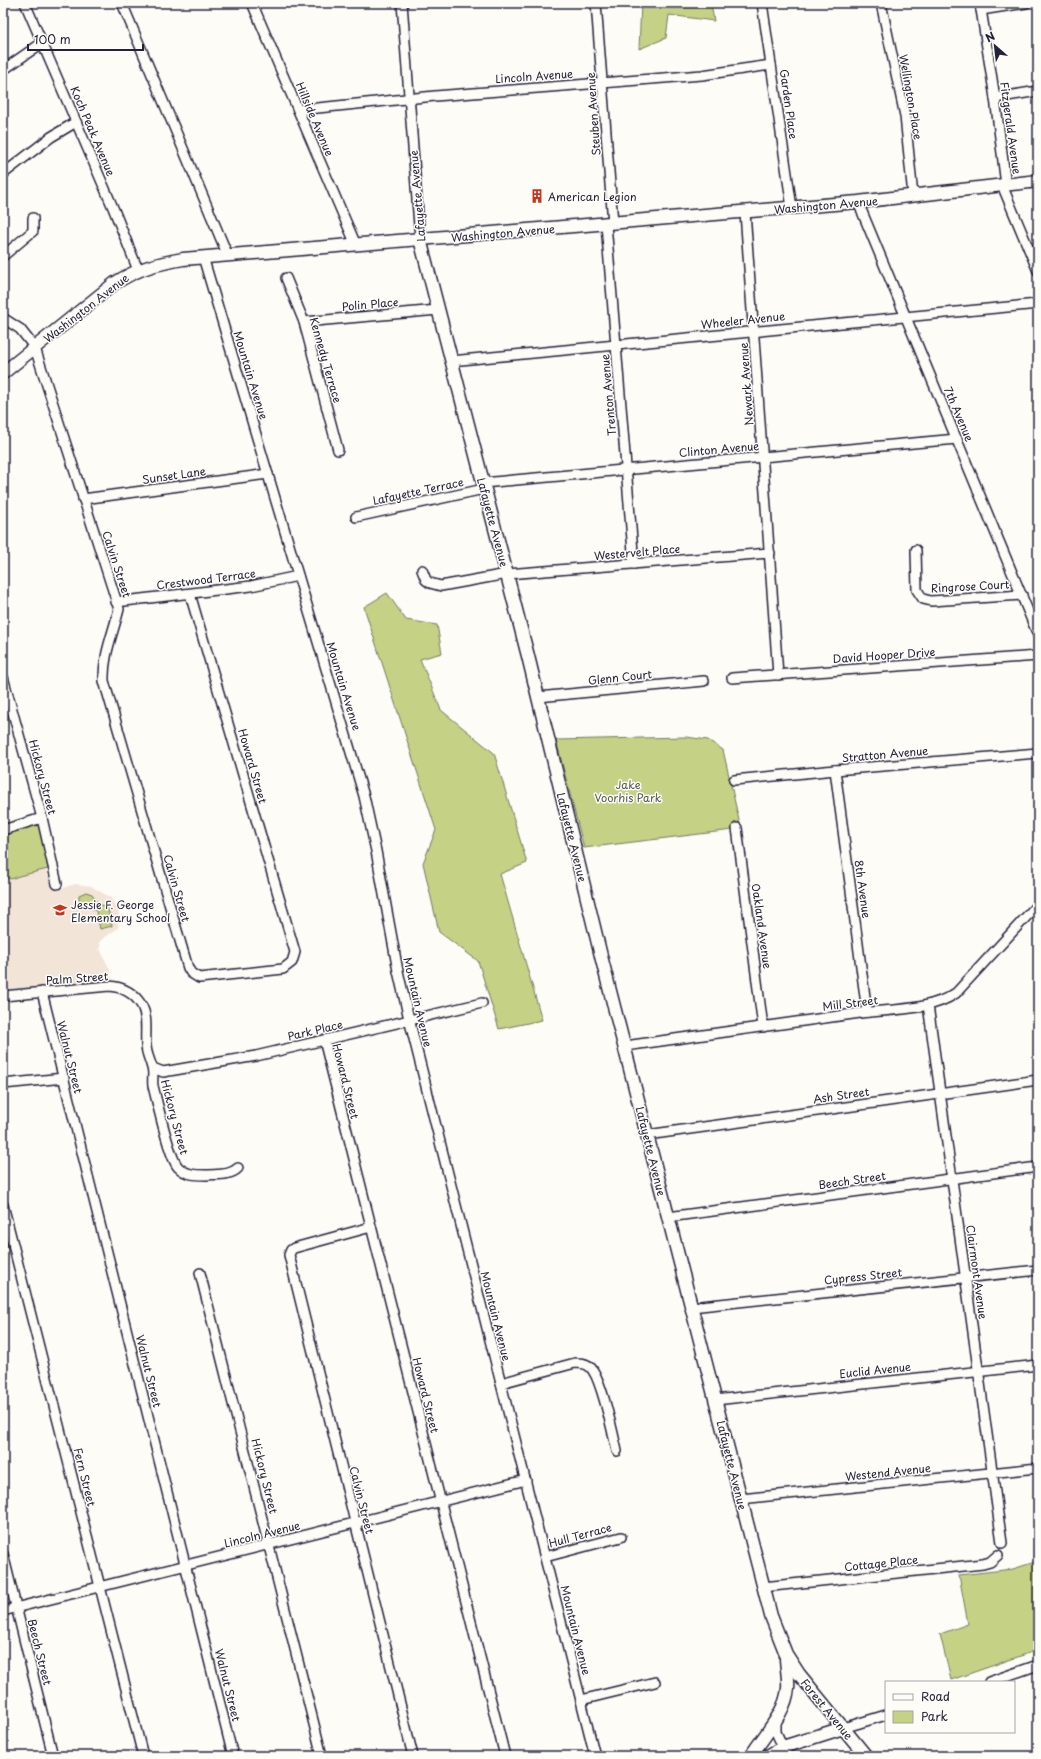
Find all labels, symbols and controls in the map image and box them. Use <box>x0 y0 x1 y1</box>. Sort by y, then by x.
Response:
scale bar <box>28 26 143 52</box>
north arrow <box>975 26 1015 66</box>
text: N <box>982 27 998 46</box>
text: 100 m <box>34 30 71 48</box>
street label: Wellington Place <box>895 53 927 141</box>
street label: Lincoln Avenue <box>495 65 573 87</box>
street label: Garden Place <box>776 68 802 140</box>
street label: Steuben Avenue <box>582 72 604 156</box>
street label: Hillside Avenue <box>292 79 338 159</box>
street label: Fitzgerald Avenue <box>996 81 1026 175</box>
street label: Koch Peak Avenue <box>66 84 120 178</box>
street label: Lafayette Avenue <box>404 149 429 242</box>
building icon: American Legion <box>529 188 545 204</box>
place label: American Legion <box>548 188 637 205</box>
street label: Washington Avenue <box>773 192 879 218</box>
street label: Washington Avenue <box>450 220 556 246</box>
street label: Washington Avenue <box>40 269 132 347</box>
street label: Polin Place <box>341 293 399 315</box>
street label: Wheeler Avenue <box>700 307 786 333</box>
street label: Kennedy Terrace <box>306 315 346 405</box>
street label: Mountain Avenue <box>229 329 273 422</box>
street label: Newark Avenue <box>735 342 757 426</box>
street label: Trenton Avenue <box>596 353 620 437</box>
street label: 7th Avenue <box>940 384 978 444</box>
street label: Clinton Avenue <box>678 437 760 461</box>
street label: Sunset Lane <box>141 462 207 488</box>
street label: Lafayette Terrace <box>371 473 465 509</box>
street label: Lafayette Avenue <box>473 476 513 569</box>
street label: Calvin Street <box>98 528 136 600</box>
street label: Westervelt Place <box>593 540 681 564</box>
street label: Crestwood Terrace <box>155 564 257 594</box>
street label: Ringrose Court <box>930 575 1010 597</box>
street label: Mountain Avenue <box>322 640 366 733</box>
street label: David Hooper Drive <box>832 643 936 667</box>
street label: Glenn Court <box>587 665 653 689</box>
street label: Howard Street <box>234 727 272 806</box>
street label: Hickory Street <box>25 738 61 817</box>
street label: Stratton Avenue <box>841 742 929 766</box>
park label: Jake Voorhis Park <box>595 776 662 806</box>
street label: Lafayette Avenue <box>553 790 591 884</box>
street label: Calvin Street <box>159 852 195 924</box>
street label: 8th Avenue <box>850 859 876 919</box>
street label: Oakland Avenue <box>748 882 776 970</box>
place label: Jessie F. George Elementary School <box>71 896 170 926</box>
school or university icon: Jessie F. George Elementary School <box>52 902 68 918</box>
street label: Mountain Avenue <box>399 955 437 1049</box>
street label: Palm Street <box>45 967 109 989</box>
street label: Mill Street <box>821 991 879 1015</box>
street label: Park Place <box>286 1015 344 1045</box>
street label: Walnut Street <box>53 1019 87 1096</box>
street label: Howard Street <box>328 1042 364 1121</box>
street label: Hickory Street <box>157 1078 193 1157</box>
street label: Ash Street <box>812 1083 871 1107</box>
street label: Lafayette Avenue <box>632 1104 670 1198</box>
street label: Beech Street <box>817 1167 887 1193</box>
street label: Clairmont Avenue <box>962 1224 992 1320</box>
street label: Cypress Street <box>823 1263 903 1289</box>
street label: Mountain Avenue <box>477 1269 515 1363</box>
street label: Walnut Street <box>132 1333 166 1410</box>
street label: Howard Street <box>408 1356 444 1435</box>
street label: Euclid Avenue <box>838 1358 912 1382</box>
street label: Lafayette Avenue <box>713 1418 751 1512</box>
street label: Hickory Street <box>247 1437 283 1516</box>
street label: Fern Street <box>70 1446 101 1509</box>
street label: Westend Avenue <box>844 1459 932 1485</box>
street label: Calvin Street <box>345 1464 379 1536</box>
street label: Lincoln Avenue <box>222 1516 302 1552</box>
street label: Hull Terrace <box>547 1518 614 1552</box>
street label: Cottage Place <box>843 1551 919 1575</box>
street label: Mountain Avenue <box>557 1583 595 1677</box>
street label: Beech Street <box>24 1617 57 1687</box>
street label: Walnut Street <box>211 1647 245 1724</box>
street label: Forest Avenue <box>797 1675 857 1743</box>
legend <box>885 1681 1015 1733</box>
text: Road <box>921 1687 950 1705</box>
text: Park <box>921 1707 948 1725</box>

